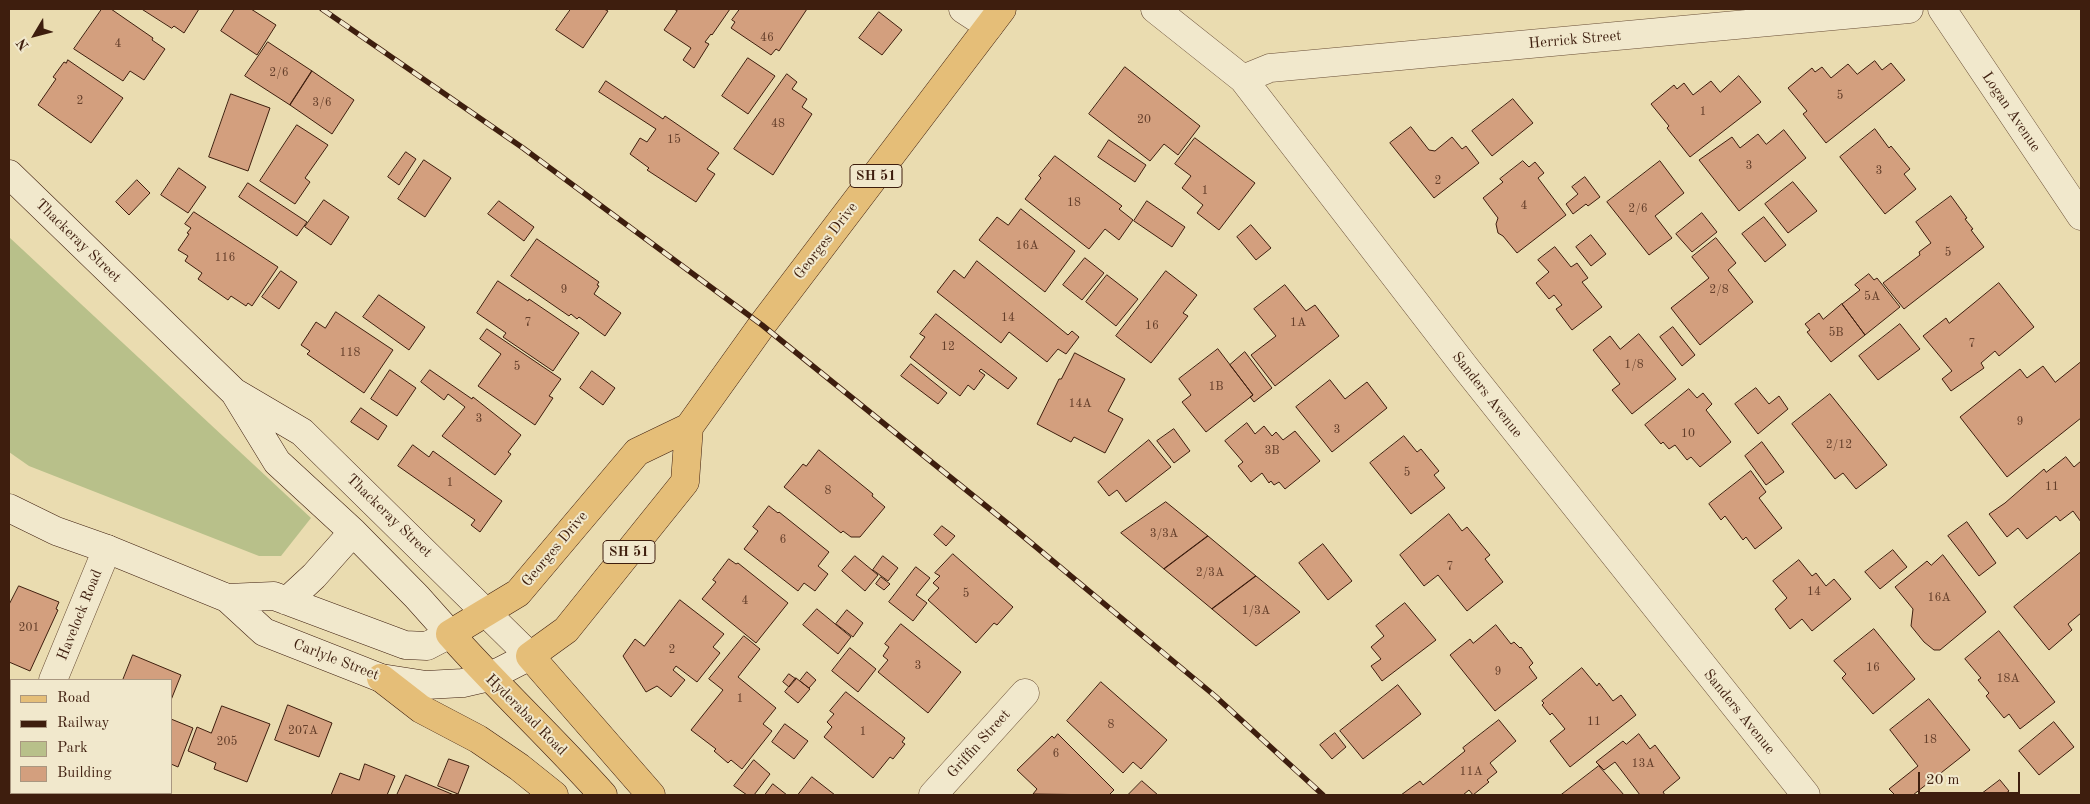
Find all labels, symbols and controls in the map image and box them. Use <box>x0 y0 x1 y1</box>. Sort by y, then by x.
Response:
north arrow <box>10 10 60 60</box>
street label: Herrick Street <box>1528 27 1622 53</box>
house number: 46 <box>760 31 774 45</box>
text: N <box>14 36 32 53</box>
house number: 4 <box>115 37 121 51</box>
house number: 2/6 <box>269 66 289 80</box>
street label: Logan Avenue <box>1978 68 2044 156</box>
house number: 5 <box>1837 89 1843 103</box>
house number: 2 <box>77 94 83 108</box>
house number: 3/6 <box>312 96 332 110</box>
house number: 1 <box>1700 105 1706 119</box>
house number: 20 <box>1137 113 1151 127</box>
house number: 48 <box>771 117 785 131</box>
house number: 15 <box>667 133 681 147</box>
house number: 3 <box>1746 159 1752 173</box>
house number: 3 <box>1876 164 1882 178</box>
road number: SH 51 <box>850 165 902 188</box>
house number: 2 <box>1435 174 1441 188</box>
house number: 1 <box>1202 184 1208 198</box>
street label: Thackeray Street <box>31 195 125 287</box>
house number: 18 <box>1067 196 1081 210</box>
street label: Georges Drive <box>790 199 862 283</box>
house number: 4 <box>1521 199 1527 213</box>
house number: 2/6 <box>1628 202 1648 216</box>
house number: 16A <box>1015 239 1039 253</box>
house number: 5 <box>1945 246 1951 260</box>
house number: 116 <box>215 251 235 265</box>
house number: 9 <box>561 283 567 297</box>
house number: 2/8 <box>1709 283 1729 297</box>
house number: 5A <box>1864 290 1880 304</box>
house number: 14 <box>1001 311 1015 325</box>
house number: 7 <box>525 316 531 330</box>
house number: 1A <box>1290 316 1306 330</box>
house number: 16 <box>1145 319 1159 333</box>
house number: 5B <box>1828 326 1844 340</box>
house number: 7 <box>1969 337 1975 351</box>
house number: 12 <box>941 340 955 354</box>
house number: 118 <box>340 346 360 360</box>
street label: Sanders Avenue <box>1448 348 1526 442</box>
house number: 1/8 <box>1624 358 1644 372</box>
house number: 5 <box>514 360 520 374</box>
house number: 1B <box>1208 380 1224 394</box>
house number: 14A <box>1068 397 1092 411</box>
house number: 3 <box>476 412 482 426</box>
house number: 9 <box>2017 415 2023 429</box>
house number: 3 <box>1334 423 1340 437</box>
house number: 10 <box>1681 427 1695 441</box>
house number: 2/12 <box>1826 438 1852 452</box>
house number: 3B <box>1264 444 1280 458</box>
house number: 5 <box>1404 466 1410 480</box>
street label: Thackeray Street <box>342 470 436 562</box>
house number: 1 <box>447 476 453 490</box>
house number: 11 <box>2045 480 2059 494</box>
house number: 8 <box>825 484 831 498</box>
street label: Georges Drive <box>518 508 592 590</box>
house number: 3/3A <box>1150 527 1178 541</box>
house number: 6 <box>780 533 786 547</box>
road number: SH 51 <box>603 540 655 564</box>
house number: 7 <box>1447 560 1453 574</box>
house number: 2/3A <box>1196 566 1224 580</box>
street label: Havelock Road <box>54 567 106 663</box>
house number: 14 <box>1807 585 1821 599</box>
house number: 5 <box>963 587 969 601</box>
house number: 16A <box>1927 591 1951 605</box>
house number: 4 <box>742 594 748 608</box>
house number: 1/3A <box>1242 604 1270 618</box>
house number: 201 <box>19 621 39 635</box>
street label: Carlyle Street <box>291 635 381 685</box>
house number: 2 <box>669 643 675 657</box>
house number: 3 <box>915 659 921 673</box>
house number: 16 <box>1866 661 1880 675</box>
house number: 9 <box>1495 665 1501 679</box>
street label: Sanders Avenue <box>1699 666 1779 758</box>
street label: Hyderabad Road <box>481 670 571 760</box>
house number: 18A <box>1996 672 2020 686</box>
legend <box>10 679 172 794</box>
text: Road <box>57 691 90 706</box>
house number: 1 <box>737 692 743 706</box>
street label: Griffin Street <box>944 706 1014 782</box>
house number: 11 <box>1587 715 1601 729</box>
text: Railway <box>57 716 110 731</box>
house number: 8 <box>1108 718 1114 732</box>
house number: 207A <box>288 724 318 738</box>
house number: 1 <box>860 725 866 739</box>
house number: 18 <box>1923 733 1937 747</box>
house number: 205 <box>217 735 237 749</box>
text: Park <box>57 741 88 756</box>
house number: 6 <box>1053 747 1059 761</box>
house number: 13A <box>1631 757 1655 771</box>
scale bar <box>1920 762 2022 794</box>
house number: 11A <box>1459 765 1483 779</box>
text: Building <box>57 766 112 781</box>
text: 20 m <box>1926 773 1960 788</box>

